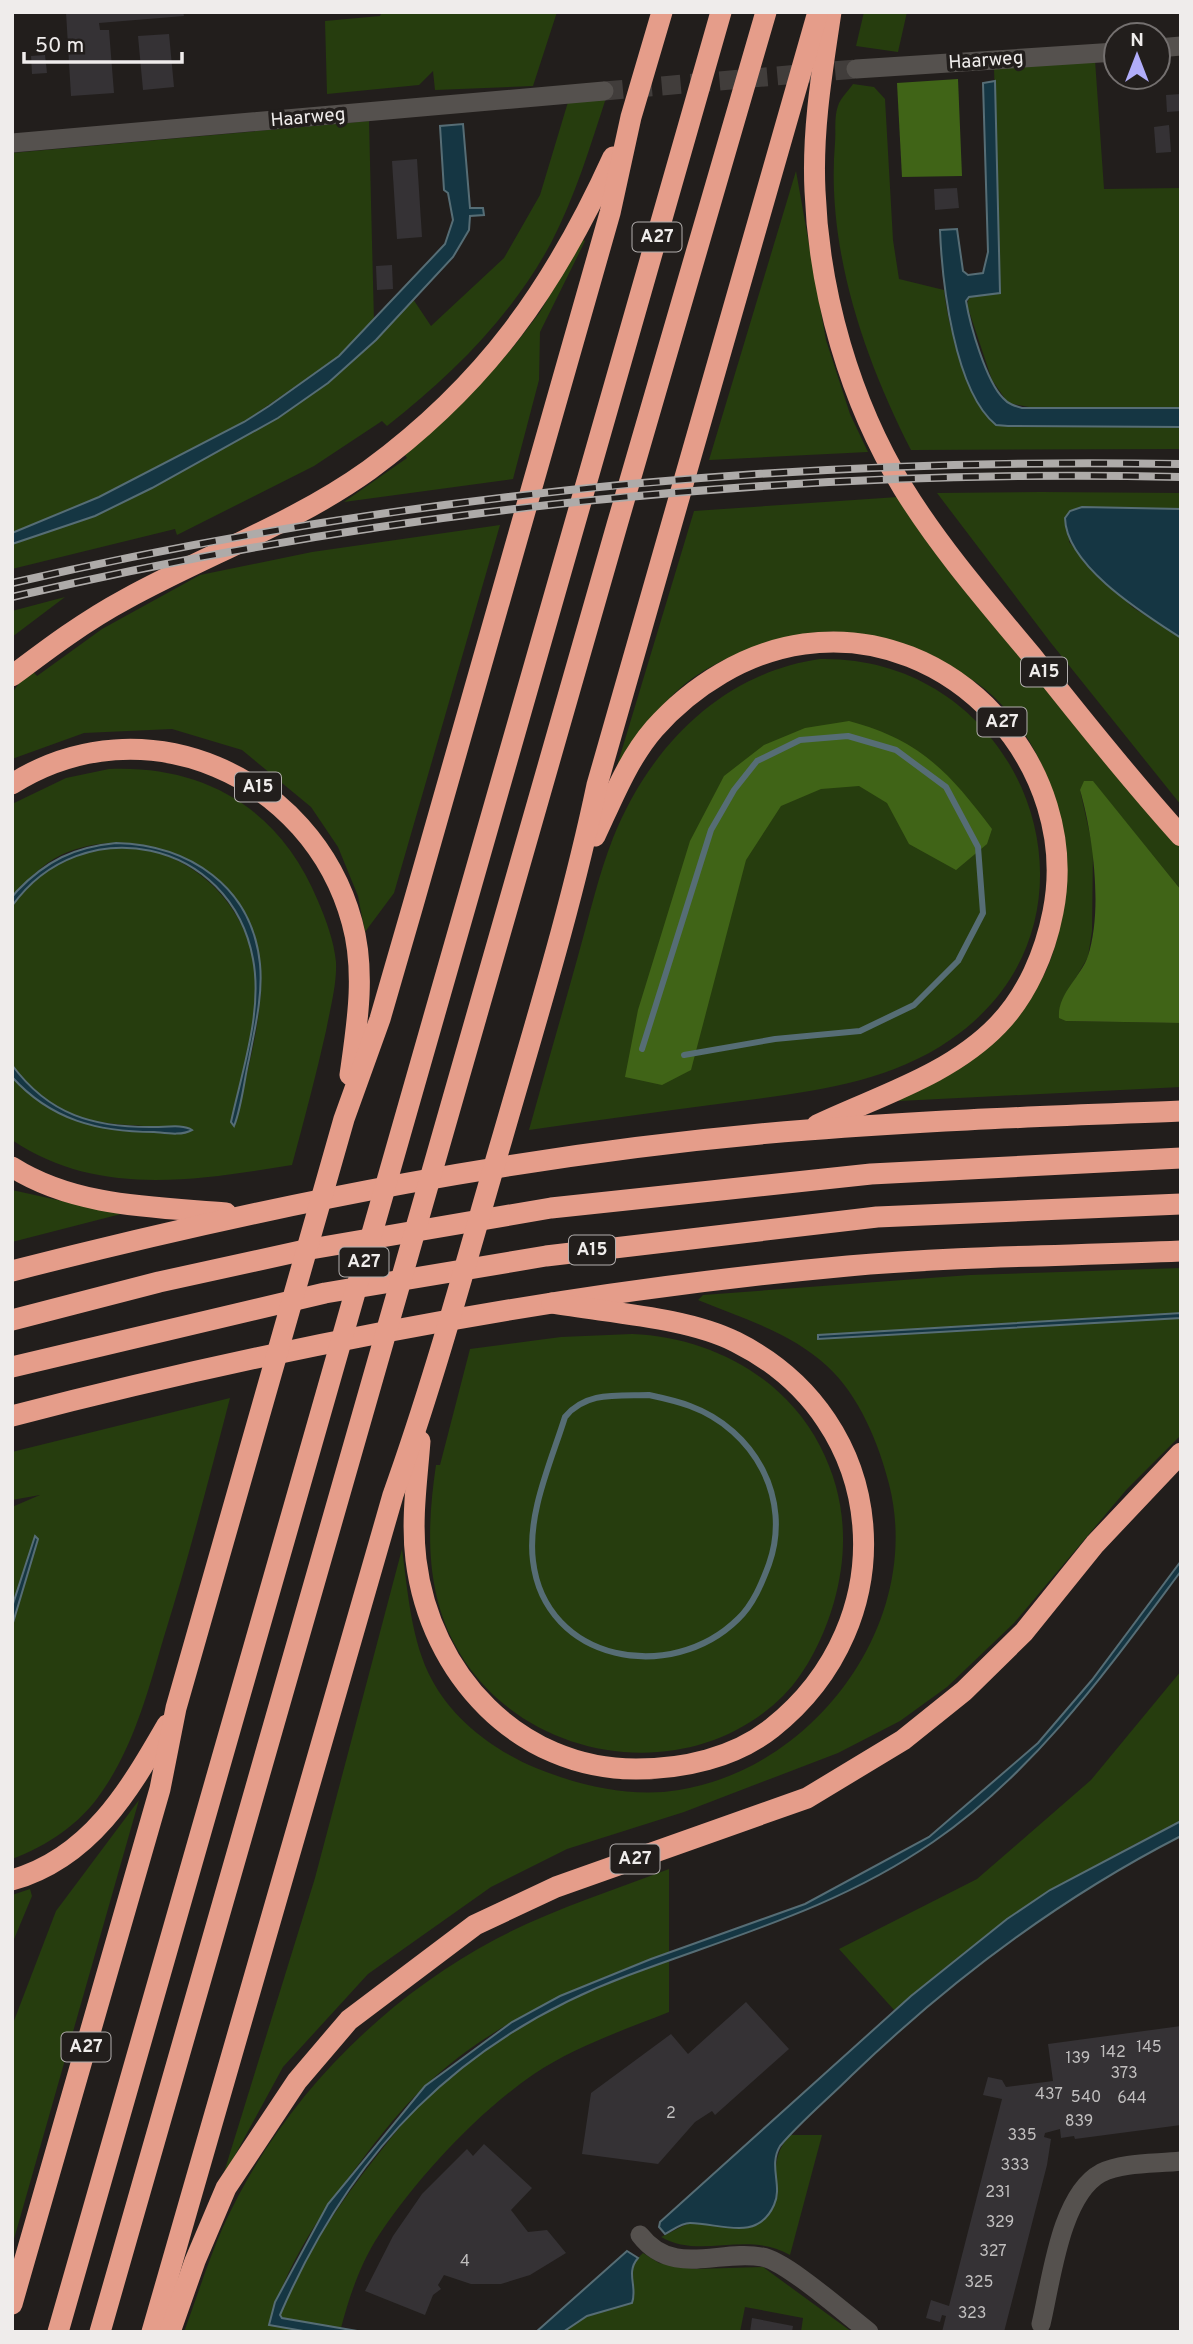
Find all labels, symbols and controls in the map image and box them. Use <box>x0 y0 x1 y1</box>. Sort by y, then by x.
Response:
scale bar <box>24 21 182 65</box>
north arrow <box>1102 21 1172 91</box>
text: N <box>1130 29 1144 53</box>
text: 50 m <box>35 33 84 60</box>
street label: Haarweg <box>948 46 1024 76</box>
street label: Haarweg <box>270 103 346 133</box>
road number: A27 <box>632 222 682 251</box>
road number: A15 <box>1021 658 1067 686</box>
road number: A27 <box>978 708 1026 736</box>
road number: A15 <box>235 772 281 802</box>
road number: A15 <box>569 1236 615 1265</box>
road number: A27 <box>340 1247 388 1276</box>
road number: A27 <box>610 1844 660 1873</box>
road number: A27 <box>62 2033 110 2062</box>
house number: 145 <box>1136 2038 1162 2058</box>
house number: 142 <box>1100 2043 1126 2063</box>
house number: 139 <box>1066 2049 1090 2069</box>
house number: 373 <box>1110 2064 1138 2084</box>
house number: 437 <box>1035 2085 1063 2105</box>
house number: 540 <box>1071 2088 1101 2108</box>
house number: 644 <box>1117 2089 1147 2109</box>
house number: 2 <box>666 2104 676 2124</box>
house number: 839 <box>1065 2112 1093 2132</box>
house number: 335 <box>1007 2126 1037 2146</box>
house number: 333 <box>1001 2156 1029 2176</box>
house number: 231 <box>985 2183 1011 2203</box>
house number: 329 <box>986 2213 1014 2233</box>
house number: 327 <box>979 2242 1007 2262</box>
house number: 4 <box>460 2252 470 2272</box>
house number: 325 <box>964 2273 994 2293</box>
house number: 323 <box>958 2304 986 2324</box>

